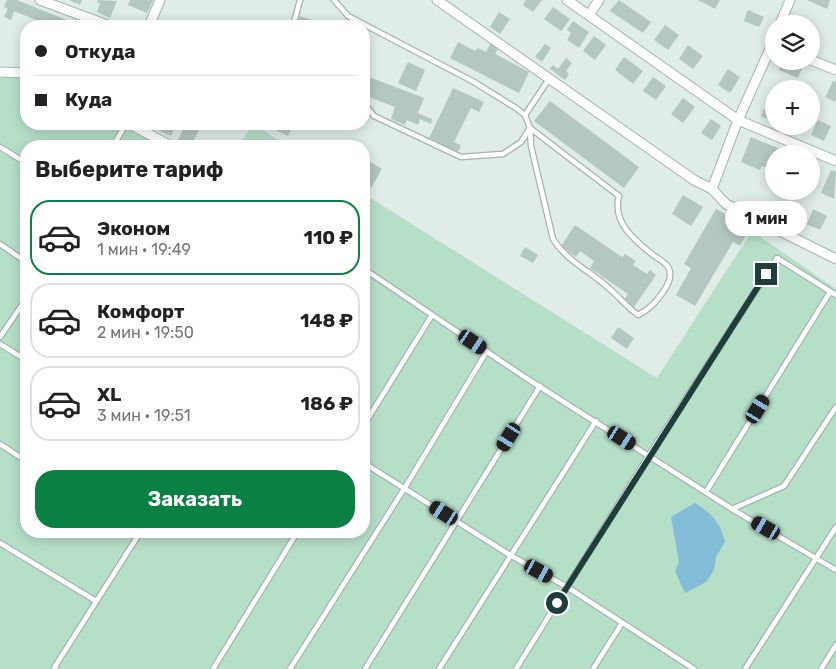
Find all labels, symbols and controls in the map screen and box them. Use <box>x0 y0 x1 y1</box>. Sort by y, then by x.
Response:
map controls <box>765 15 820 200</box>
button: layers <box>765 15 820 70</box>
text: Откуда <box>65 40 135 63</box>
button: + <box>765 80 820 135</box>
text: Куда <box>65 88 112 111</box>
button: − <box>765 145 820 200</box>
text: Выберите тариф <box>35 156 224 183</box>
callout: 1 мин <box>725 202 807 236</box>
text: 1 мин <box>744 209 788 228</box>
icon: car <box>37 215 82 260</box>
text: Эконом <box>97 217 170 240</box>
text: 110 ₽ <box>303 226 353 249</box>
text: 1 мин · 19:49 <box>97 240 191 259</box>
route end <box>755 263 777 285</box>
icon: car <box>37 298 82 343</box>
text: Комфорт <box>97 300 184 323</box>
text: 148 ₽ <box>300 309 353 332</box>
text: 2 мин · 19:50 <box>97 323 194 342</box>
car <box>456 327 489 357</box>
icon: car <box>37 381 82 426</box>
text: XL <box>97 383 121 406</box>
text: 186 ₽ <box>301 392 353 415</box>
car <box>743 392 772 426</box>
text: 3 мин · 19:51 <box>97 406 191 425</box>
car <box>494 420 523 454</box>
car <box>605 424 638 452</box>
button: Заказать <box>35 470 355 528</box>
car <box>427 499 460 527</box>
car <box>749 514 782 542</box>
car <box>522 557 555 585</box>
route start <box>546 592 568 614</box>

